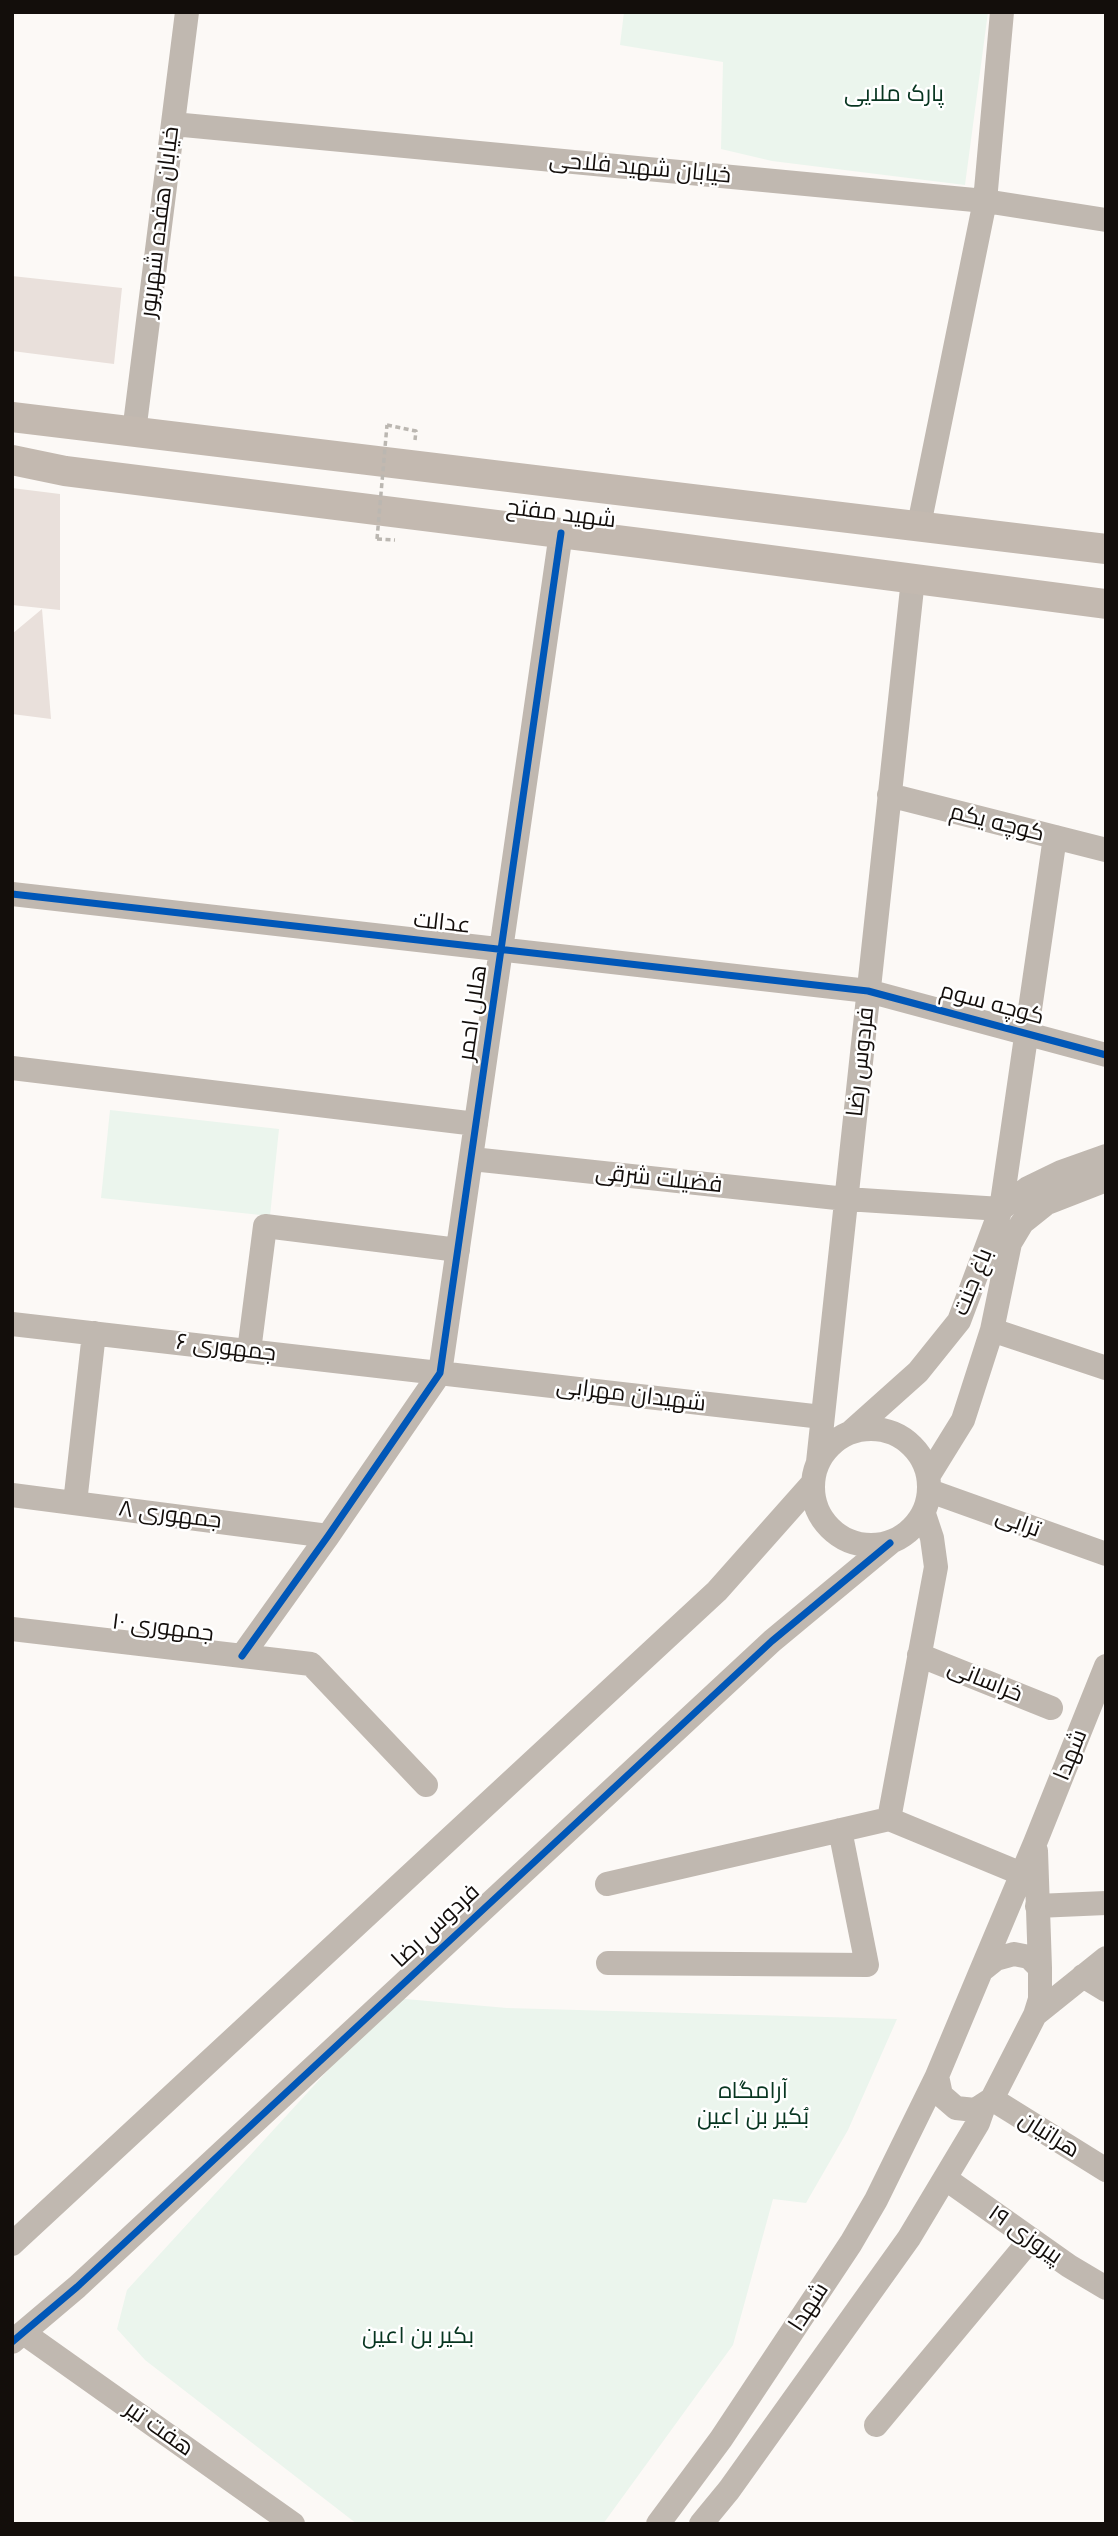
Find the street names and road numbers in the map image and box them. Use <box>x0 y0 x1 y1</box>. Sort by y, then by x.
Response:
street label: خیابان هفده شهریور <box>135 125 185 319</box>
street label: خیابان شهید فلاحی <box>548 146 732 190</box>
street label: شهید مفتح <box>505 494 617 534</box>
street label: کوچه یکم <box>947 798 1047 848</box>
street label: عدالت <box>412 906 472 940</box>
street label: هلال احمر <box>453 963 493 1063</box>
street label: کوچه سوم <box>937 977 1047 1031</box>
street label: فردوس رضا <box>842 1006 880 1118</box>
street label: فضیلت شرقی <box>594 1159 724 1199</box>
street label: باغ جنت <box>947 1244 999 1320</box>
street label: جمهوری ۶ <box>174 1328 278 1368</box>
street label: شهیدان مهرابی <box>555 1372 707 1418</box>
street label: جمهوری ۸ <box>117 1495 223 1535</box>
street label: ترابی <box>992 1502 1044 1544</box>
street label: جمهوری ۱۰ <box>110 1608 216 1648</box>
street label: خراسانی <box>944 1654 1026 1708</box>
street label: شهدا <box>1048 1725 1094 1785</box>
street label: فردوس رضا <box>386 1878 486 1974</box>
street label: هراتیان <box>1014 2106 1084 2164</box>
street label: پیروزی ۱۹ <box>983 2200 1067 2270</box>
street label: شهدا <box>783 2277 835 2337</box>
street label: هفت تیر <box>119 2395 199 2463</box>

